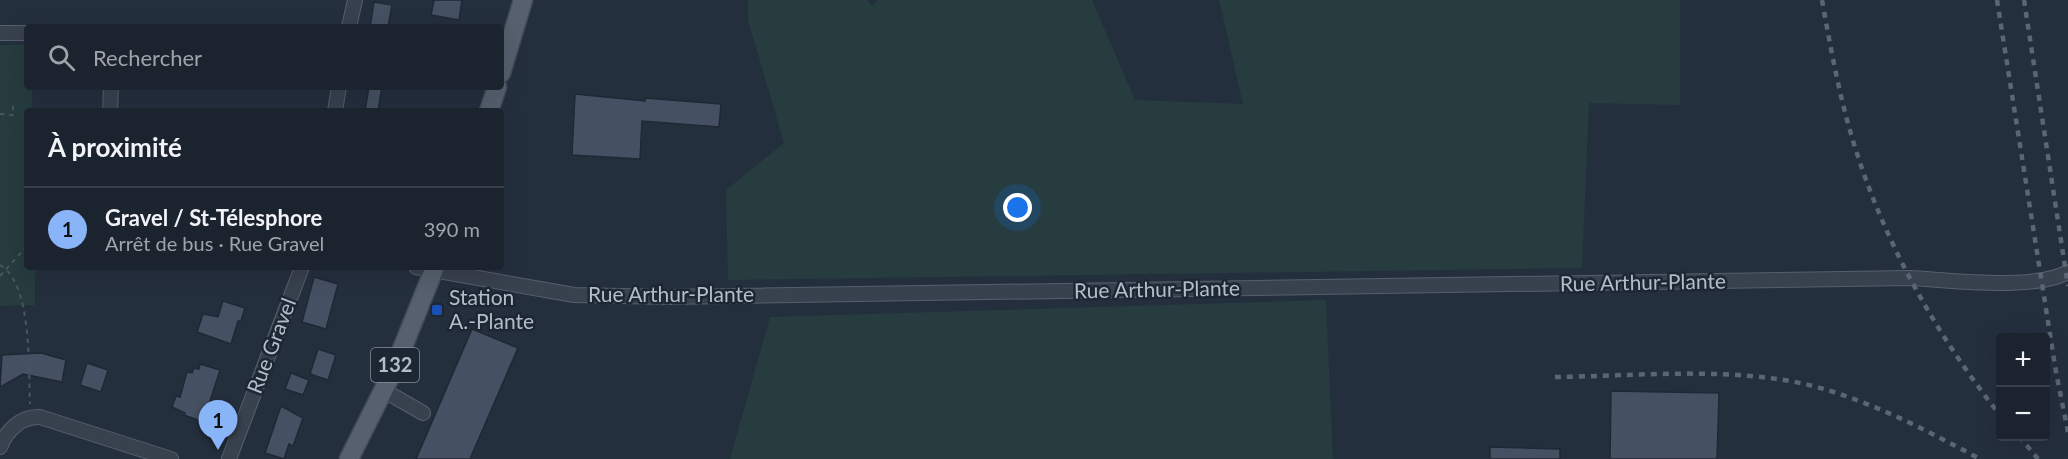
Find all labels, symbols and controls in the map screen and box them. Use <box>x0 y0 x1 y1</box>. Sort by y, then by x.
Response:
search box <box>24 24 504 90</box>
icon: search <box>45 41 78 74</box>
text: Rechercher <box>93 44 202 71</box>
text: À proximité <box>48 131 182 163</box>
your location <box>1003 193 1032 222</box>
text: Gravel / St-Télesphore <box>105 204 322 231</box>
text: 1 <box>62 217 73 241</box>
text: 390 m <box>424 217 480 241</box>
text: Arrêt de bus · Rue Gravel <box>105 231 324 255</box>
street label: Rue Arthur-Plante <box>1560 268 1726 295</box>
street label: Rue Arthur-Plante <box>1074 275 1240 302</box>
street label: Rue Arthur-Plante <box>588 281 754 306</box>
place label: Station A.-Plante <box>449 284 534 333</box>
street label: Rue Gravel <box>241 294 300 397</box>
marker: Station A.-Plante <box>430 303 444 317</box>
map controls <box>1996 333 2050 441</box>
button: + <box>1996 333 2050 387</box>
road number: 132 <box>371 348 419 382</box>
button: − <box>1996 387 2050 441</box>
pin: 1 <box>198 400 238 450</box>

